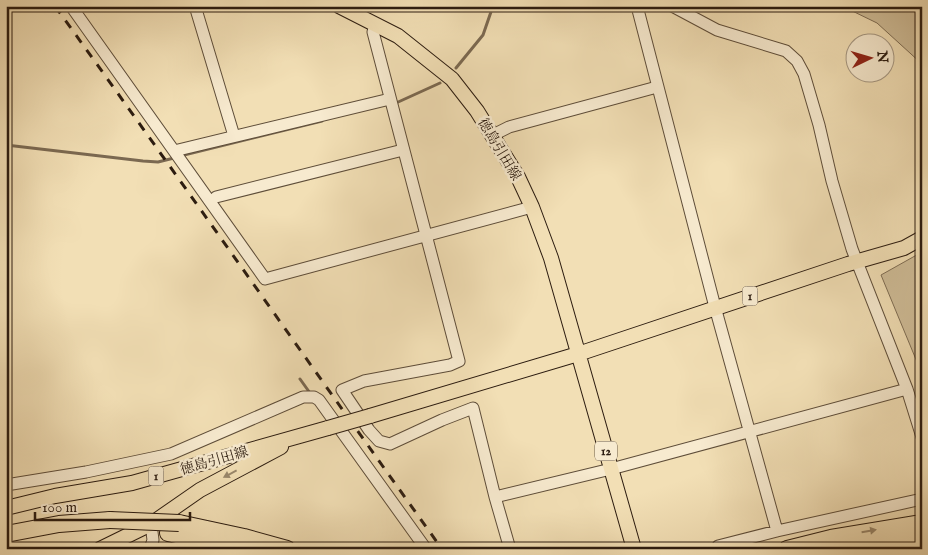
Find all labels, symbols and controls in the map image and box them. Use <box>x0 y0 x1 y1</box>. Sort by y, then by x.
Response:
north arrow <box>846 32 896 82</box>
text: N <box>872 49 891 64</box>
street label: 徳島引田線 <box>473 115 525 184</box>
road number: 1 <box>742 286 758 306</box>
road number: 12 <box>595 442 617 461</box>
street label: 徳島引田線 <box>178 443 250 479</box>
road number: 1 <box>148 466 164 486</box>
one-way arrow <box>222 470 237 478</box>
scale bar <box>35 490 190 522</box>
text: 100 m <box>42 498 78 517</box>
one-way arrow <box>861 527 877 535</box>

